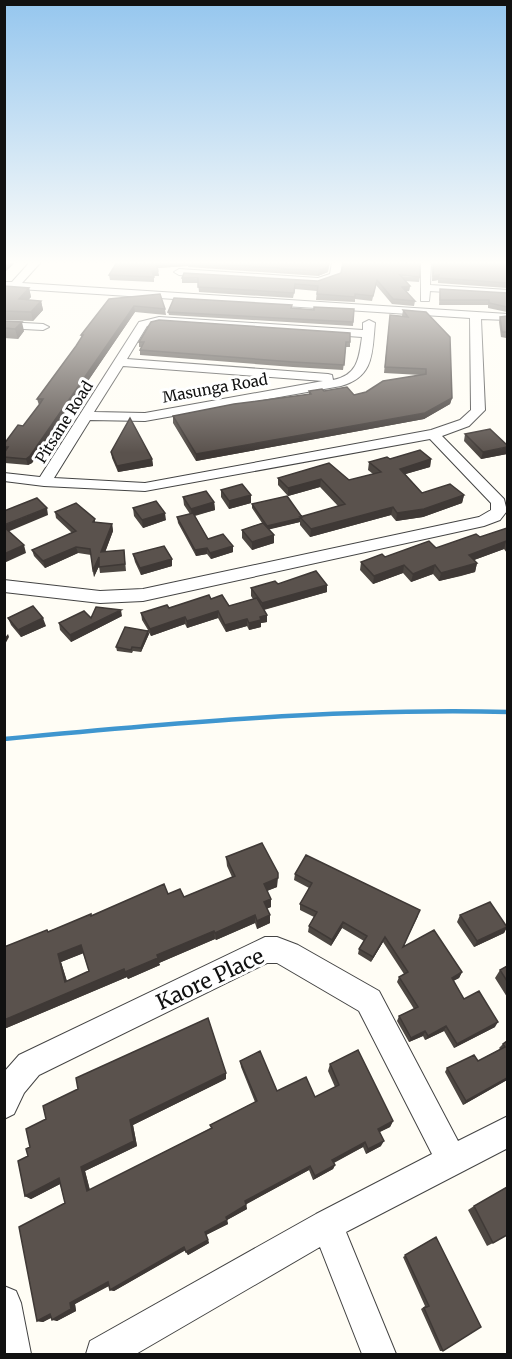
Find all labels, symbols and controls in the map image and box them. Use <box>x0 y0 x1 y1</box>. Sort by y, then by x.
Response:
street label: Masunga Road <box>161 369 269 407</box>
street label: Pitsane Road <box>31 377 97 467</box>
street label: Kaore Place <box>152 942 268 1016</box>

